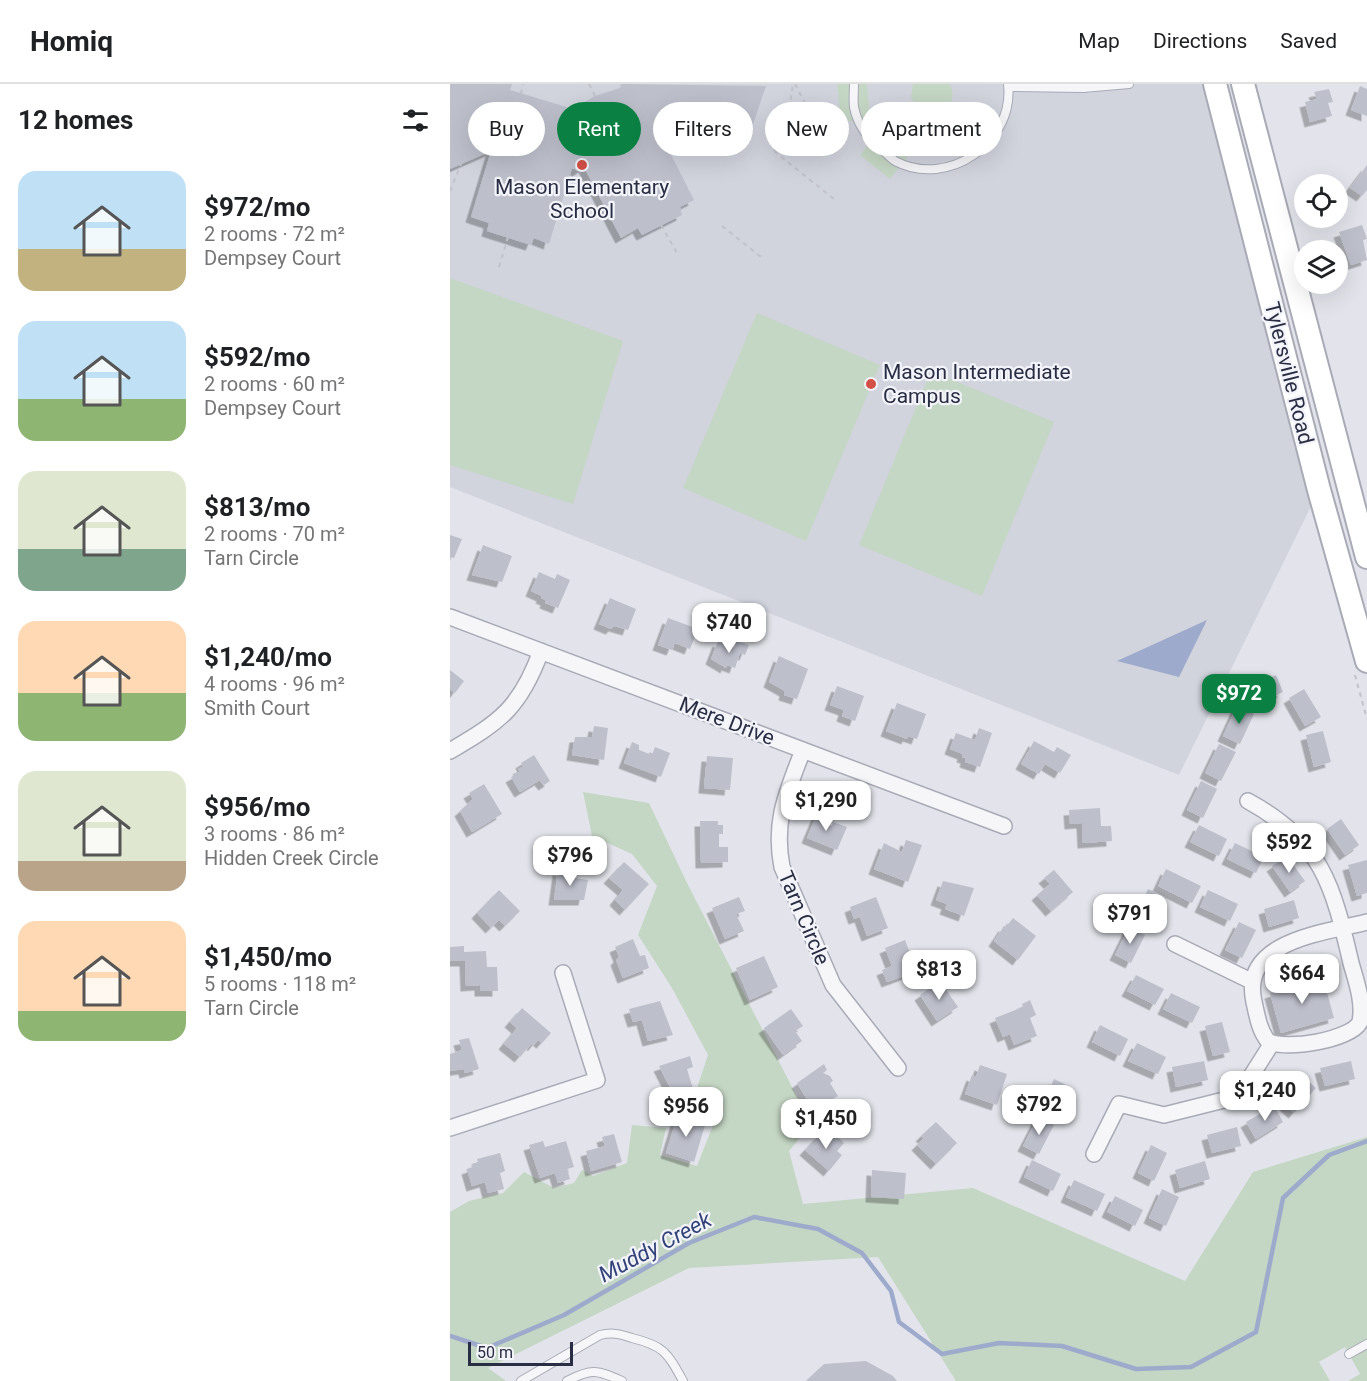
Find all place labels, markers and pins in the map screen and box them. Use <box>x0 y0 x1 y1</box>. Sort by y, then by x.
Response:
marker: Mason Elementary School <box>575 158 589 172</box>
place label: Mason Elementary School <box>495 175 669 223</box>
place label: Mason Intermediate Campus <box>883 360 1071 408</box>
marker: Mason Intermediate Campus <box>864 377 878 391</box>
pin: $740 <box>693 603 765 654</box>
pin: $972 <box>1203 674 1275 725</box>
pin: $1,290 <box>777 781 875 832</box>
pin: $592 <box>1253 823 1325 874</box>
pin: $796 <box>534 836 606 887</box>
pin: $791 <box>1094 894 1166 945</box>
pin: $813 <box>903 950 975 1001</box>
pin: $664 <box>1266 954 1338 1005</box>
pin: $1,240 <box>1216 1071 1314 1122</box>
pin: $792 <box>1003 1085 1075 1136</box>
pin: $956 <box>650 1087 722 1138</box>
pin: $1,450 <box>777 1099 875 1150</box>

